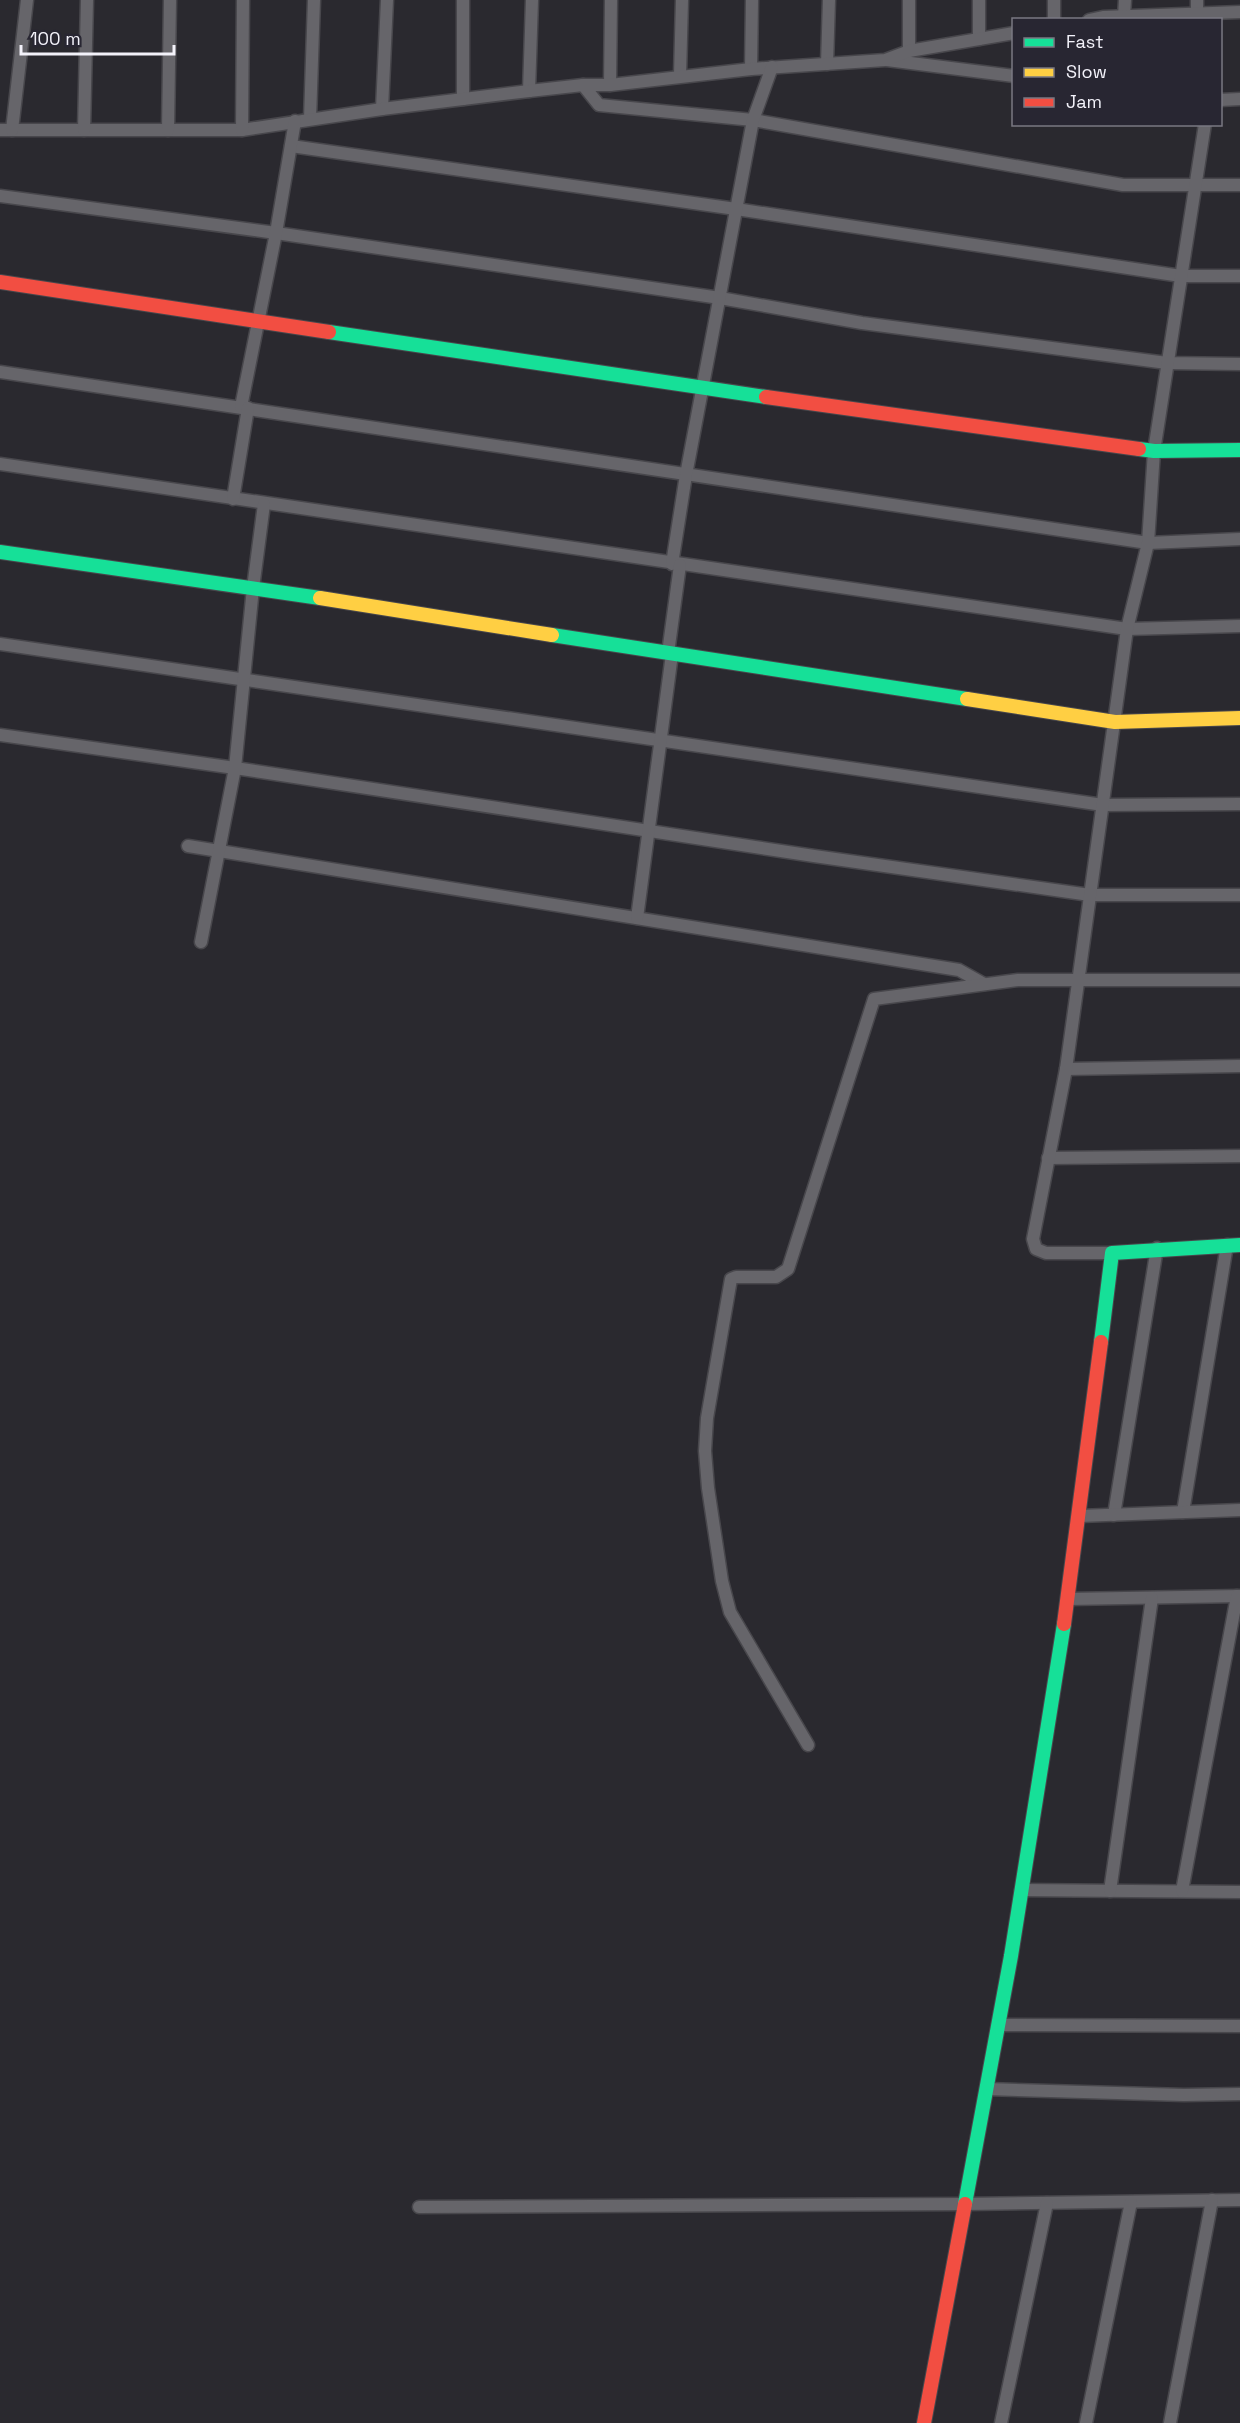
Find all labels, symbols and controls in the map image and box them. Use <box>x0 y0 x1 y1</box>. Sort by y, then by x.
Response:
scale bar <box>21 18 174 56</box>
legend <box>1012 18 1222 126</box>
text: 100 m <box>30 27 81 50</box>
text: Fast <box>1066 30 1103 53</box>
text: Slow <box>1066 60 1107 83</box>
text: Jam <box>1066 90 1102 113</box>

